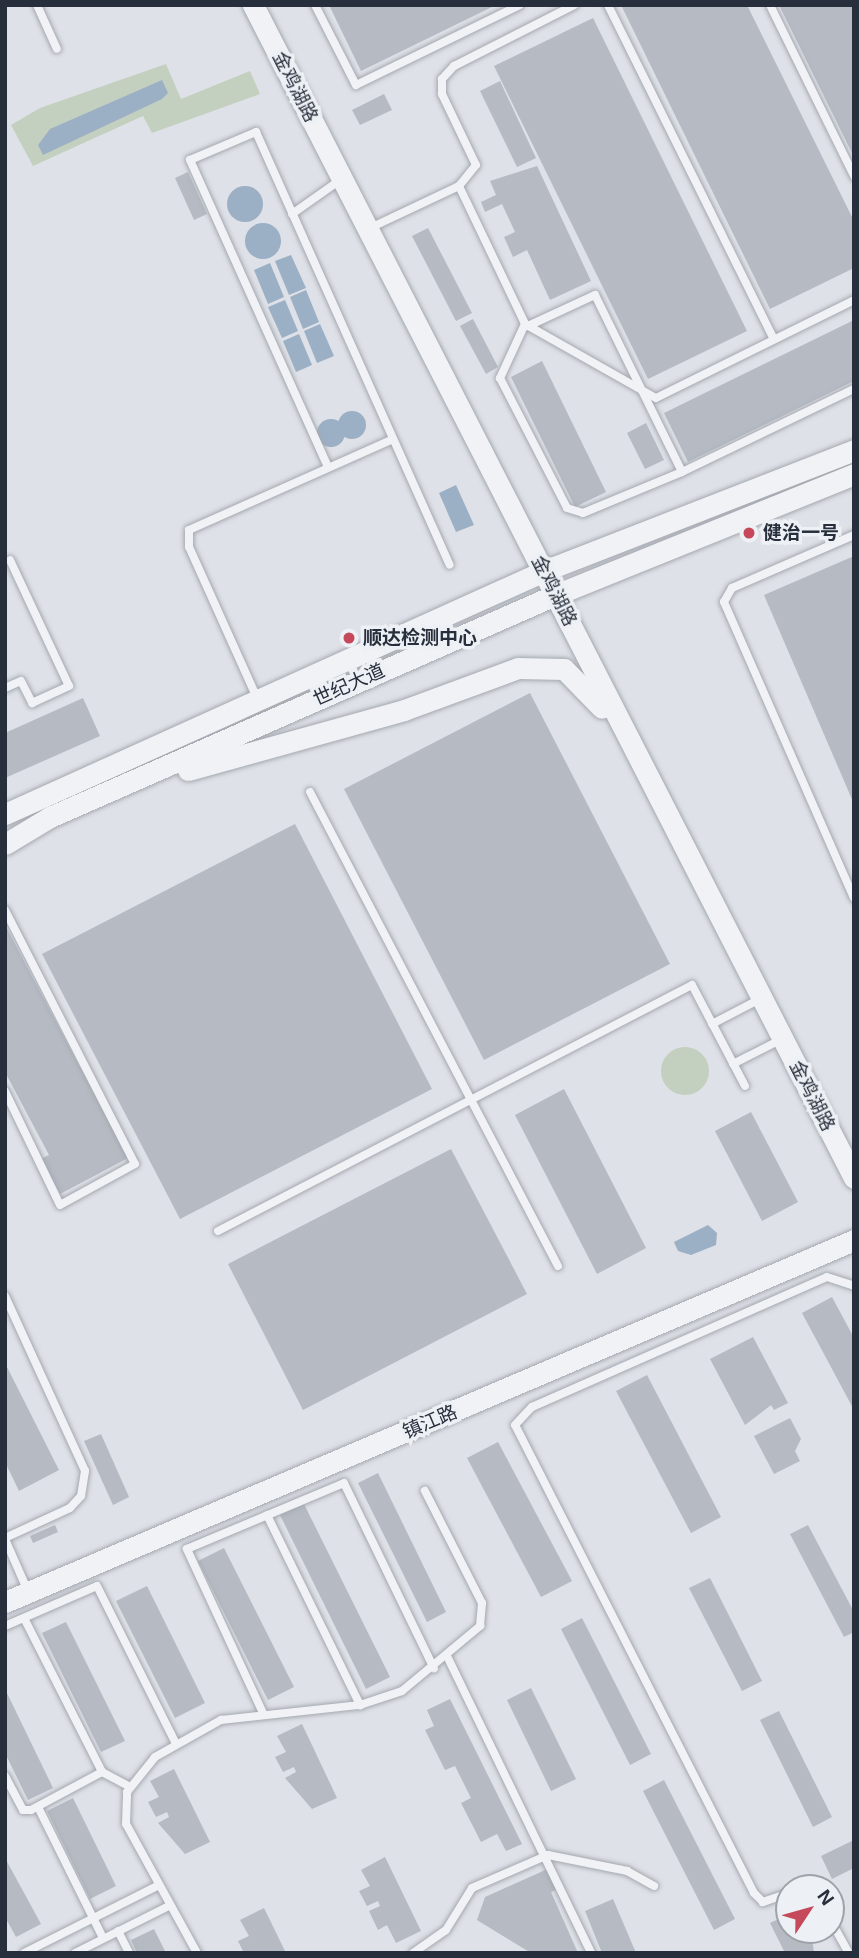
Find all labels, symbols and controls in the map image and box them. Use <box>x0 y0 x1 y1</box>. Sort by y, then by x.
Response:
street label: 金鸡湖路 <box>268 48 322 126</box>
place label: 健治一号 <box>763 522 839 544</box>
marker: 健治一号 <box>741 525 757 541</box>
street label: 金鸡湖路 <box>527 552 581 630</box>
place label: 顺达检测中心 <box>363 627 477 649</box>
marker: 顺达检测中心 <box>341 630 357 646</box>
street label: 世纪大道 <box>310 659 388 711</box>
street label: 金鸡湖路 <box>785 1057 839 1135</box>
street label: 镇江路 <box>399 1400 461 1444</box>
north arrow <box>775 1874 845 1944</box>
text: N <box>813 1886 838 1909</box>

